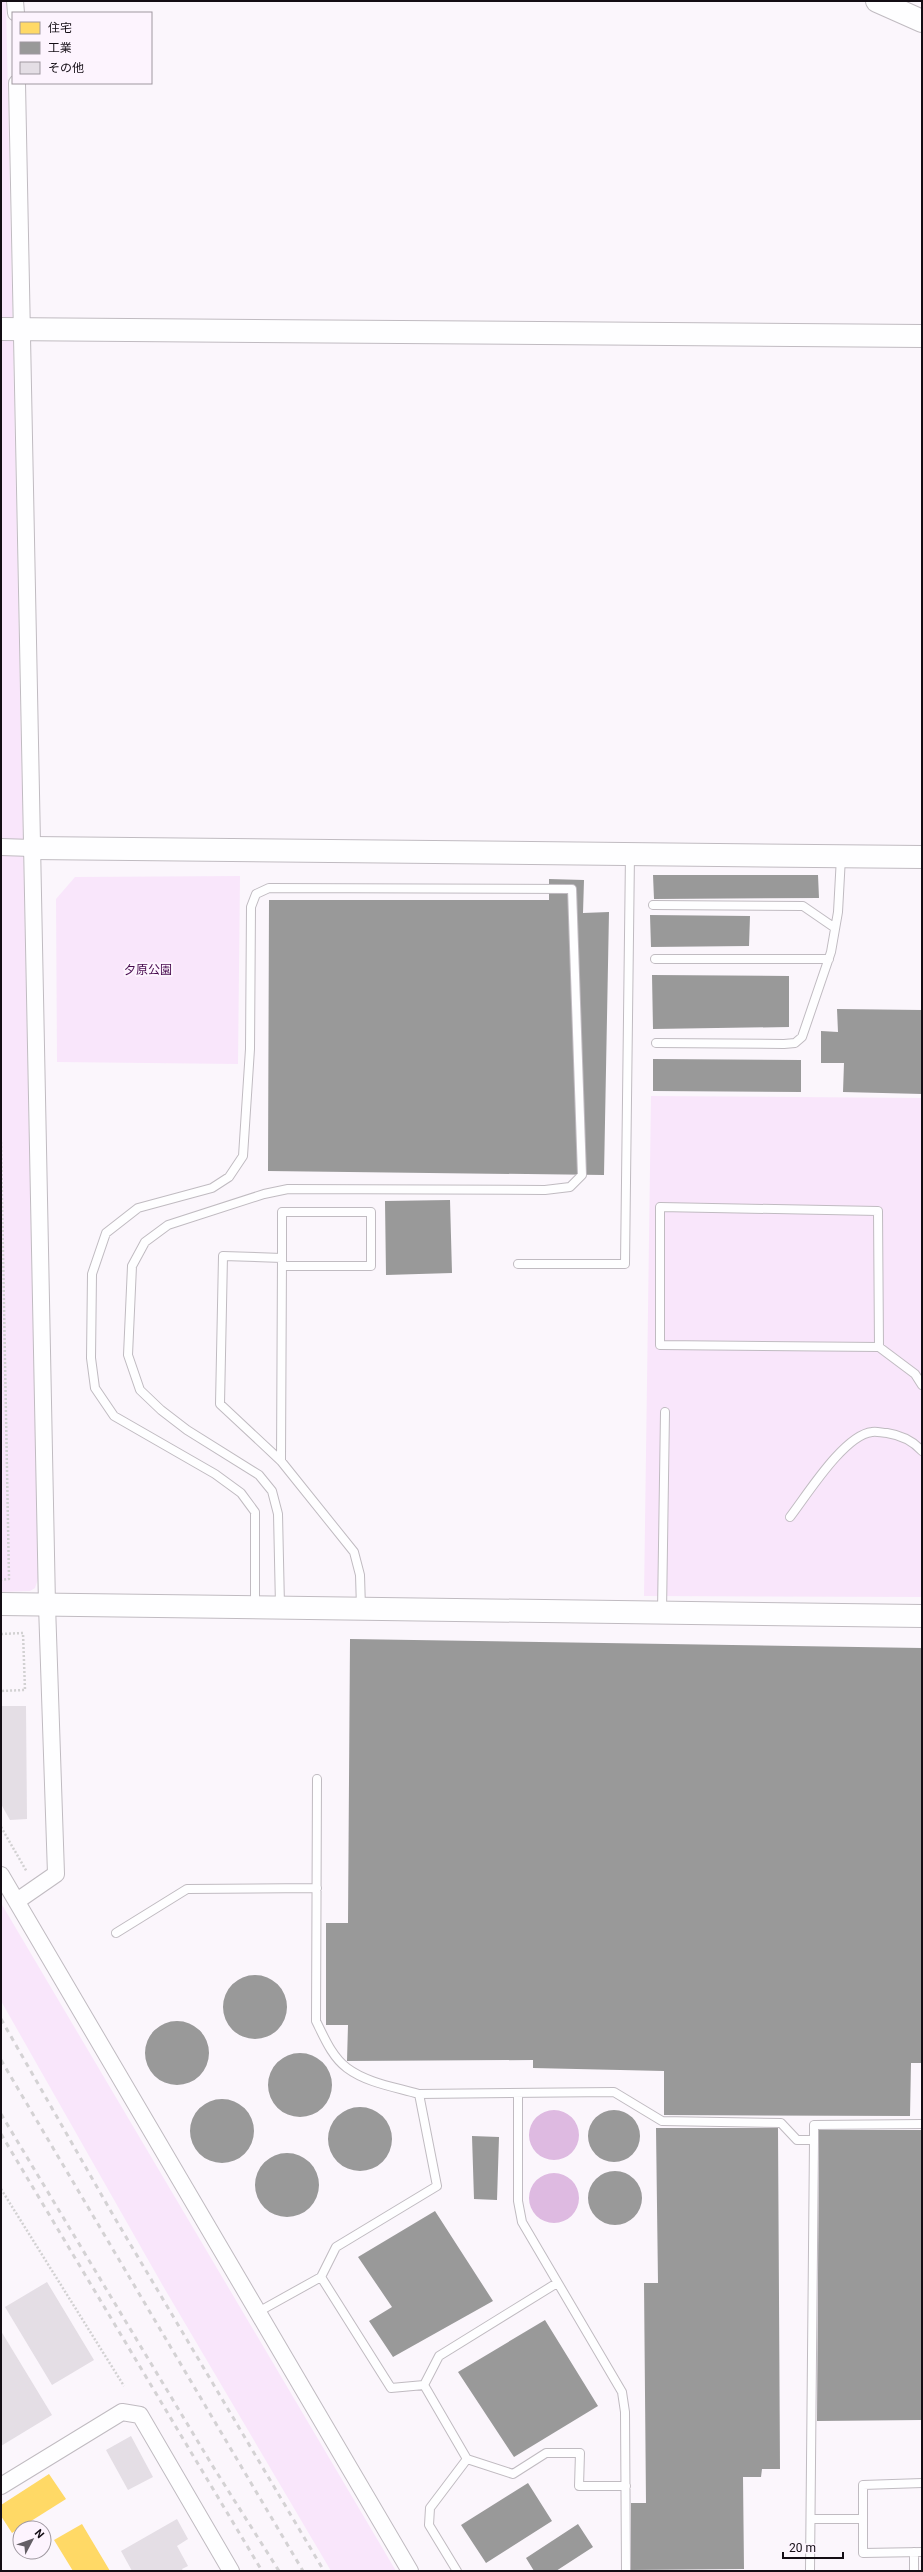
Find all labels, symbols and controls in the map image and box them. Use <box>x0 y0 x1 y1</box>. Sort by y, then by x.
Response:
legend <box>12 12 152 84</box>
text: 住宅 <box>48 21 72 35</box>
text: 工業 <box>48 41 72 55</box>
text: その他 <box>48 61 84 75</box>
park label: 夕原公園 <box>124 963 172 977</box>
north arrow <box>12 2520 52 2560</box>
text: N <box>32 2527 47 2541</box>
scale bar <box>783 2534 843 2560</box>
text: 20 m <box>789 2541 816 2555</box>

